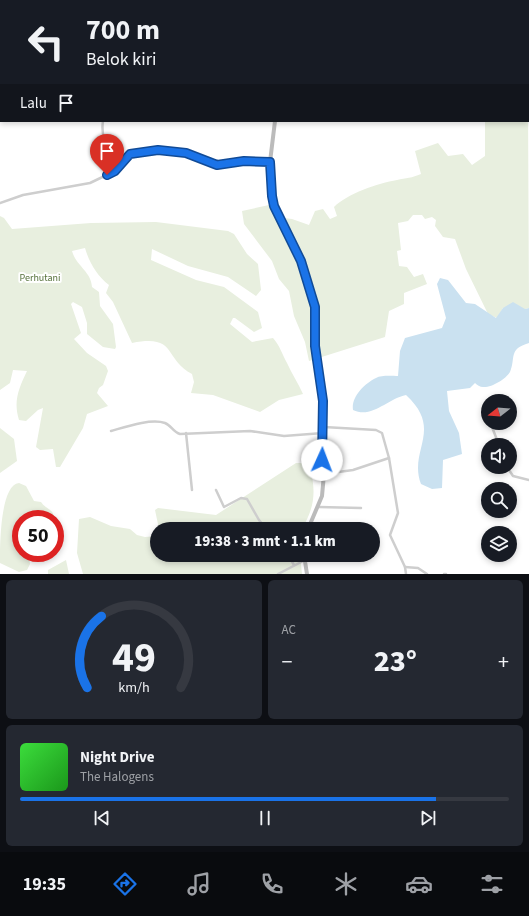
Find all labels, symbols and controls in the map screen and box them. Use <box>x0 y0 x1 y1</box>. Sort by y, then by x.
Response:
text: 700 m <box>86 10 160 50</box>
icon: left <box>20 16 72 68</box>
text: Belok kiri <box>86 47 156 72</box>
icon: arrive <box>55 92 77 114</box>
text: Lalu <box>20 93 47 114</box>
pin <box>90 134 124 175</box>
icon: arrive <box>96 140 118 162</box>
park label: Perhutani <box>20 271 60 285</box>
north arrow <box>481 394 517 430</box>
map controls <box>481 394 517 562</box>
button: sound <box>481 438 517 474</box>
position arrow <box>301 439 343 481</box>
button: search <box>481 482 517 518</box>
speed limit sign: 50 <box>12 510 64 562</box>
button: layers <box>481 526 517 562</box>
text: 19:38 · 3 mnt · 1.1 km <box>194 531 336 552</box>
text: AC <box>282 621 296 639</box>
text: 49 <box>112 627 156 687</box>
text: 23° <box>374 640 417 683</box>
text: − <box>282 646 292 678</box>
text: + <box>498 646 509 678</box>
text: km/h <box>118 676 150 697</box>
text: Night Drive <box>80 747 155 768</box>
text: The Halogens <box>80 768 154 786</box>
icon: previous <box>91 807 113 829</box>
icon: pause <box>254 807 276 829</box>
icon: next <box>417 807 439 829</box>
icon: directions <box>111 870 139 898</box>
icon: music <box>185 870 213 898</box>
icon: phone <box>258 870 286 898</box>
icon: climate <box>332 870 360 898</box>
icon: car <box>405 870 433 898</box>
icon: filters <box>478 870 506 898</box>
text: 19:35 <box>23 872 66 897</box>

